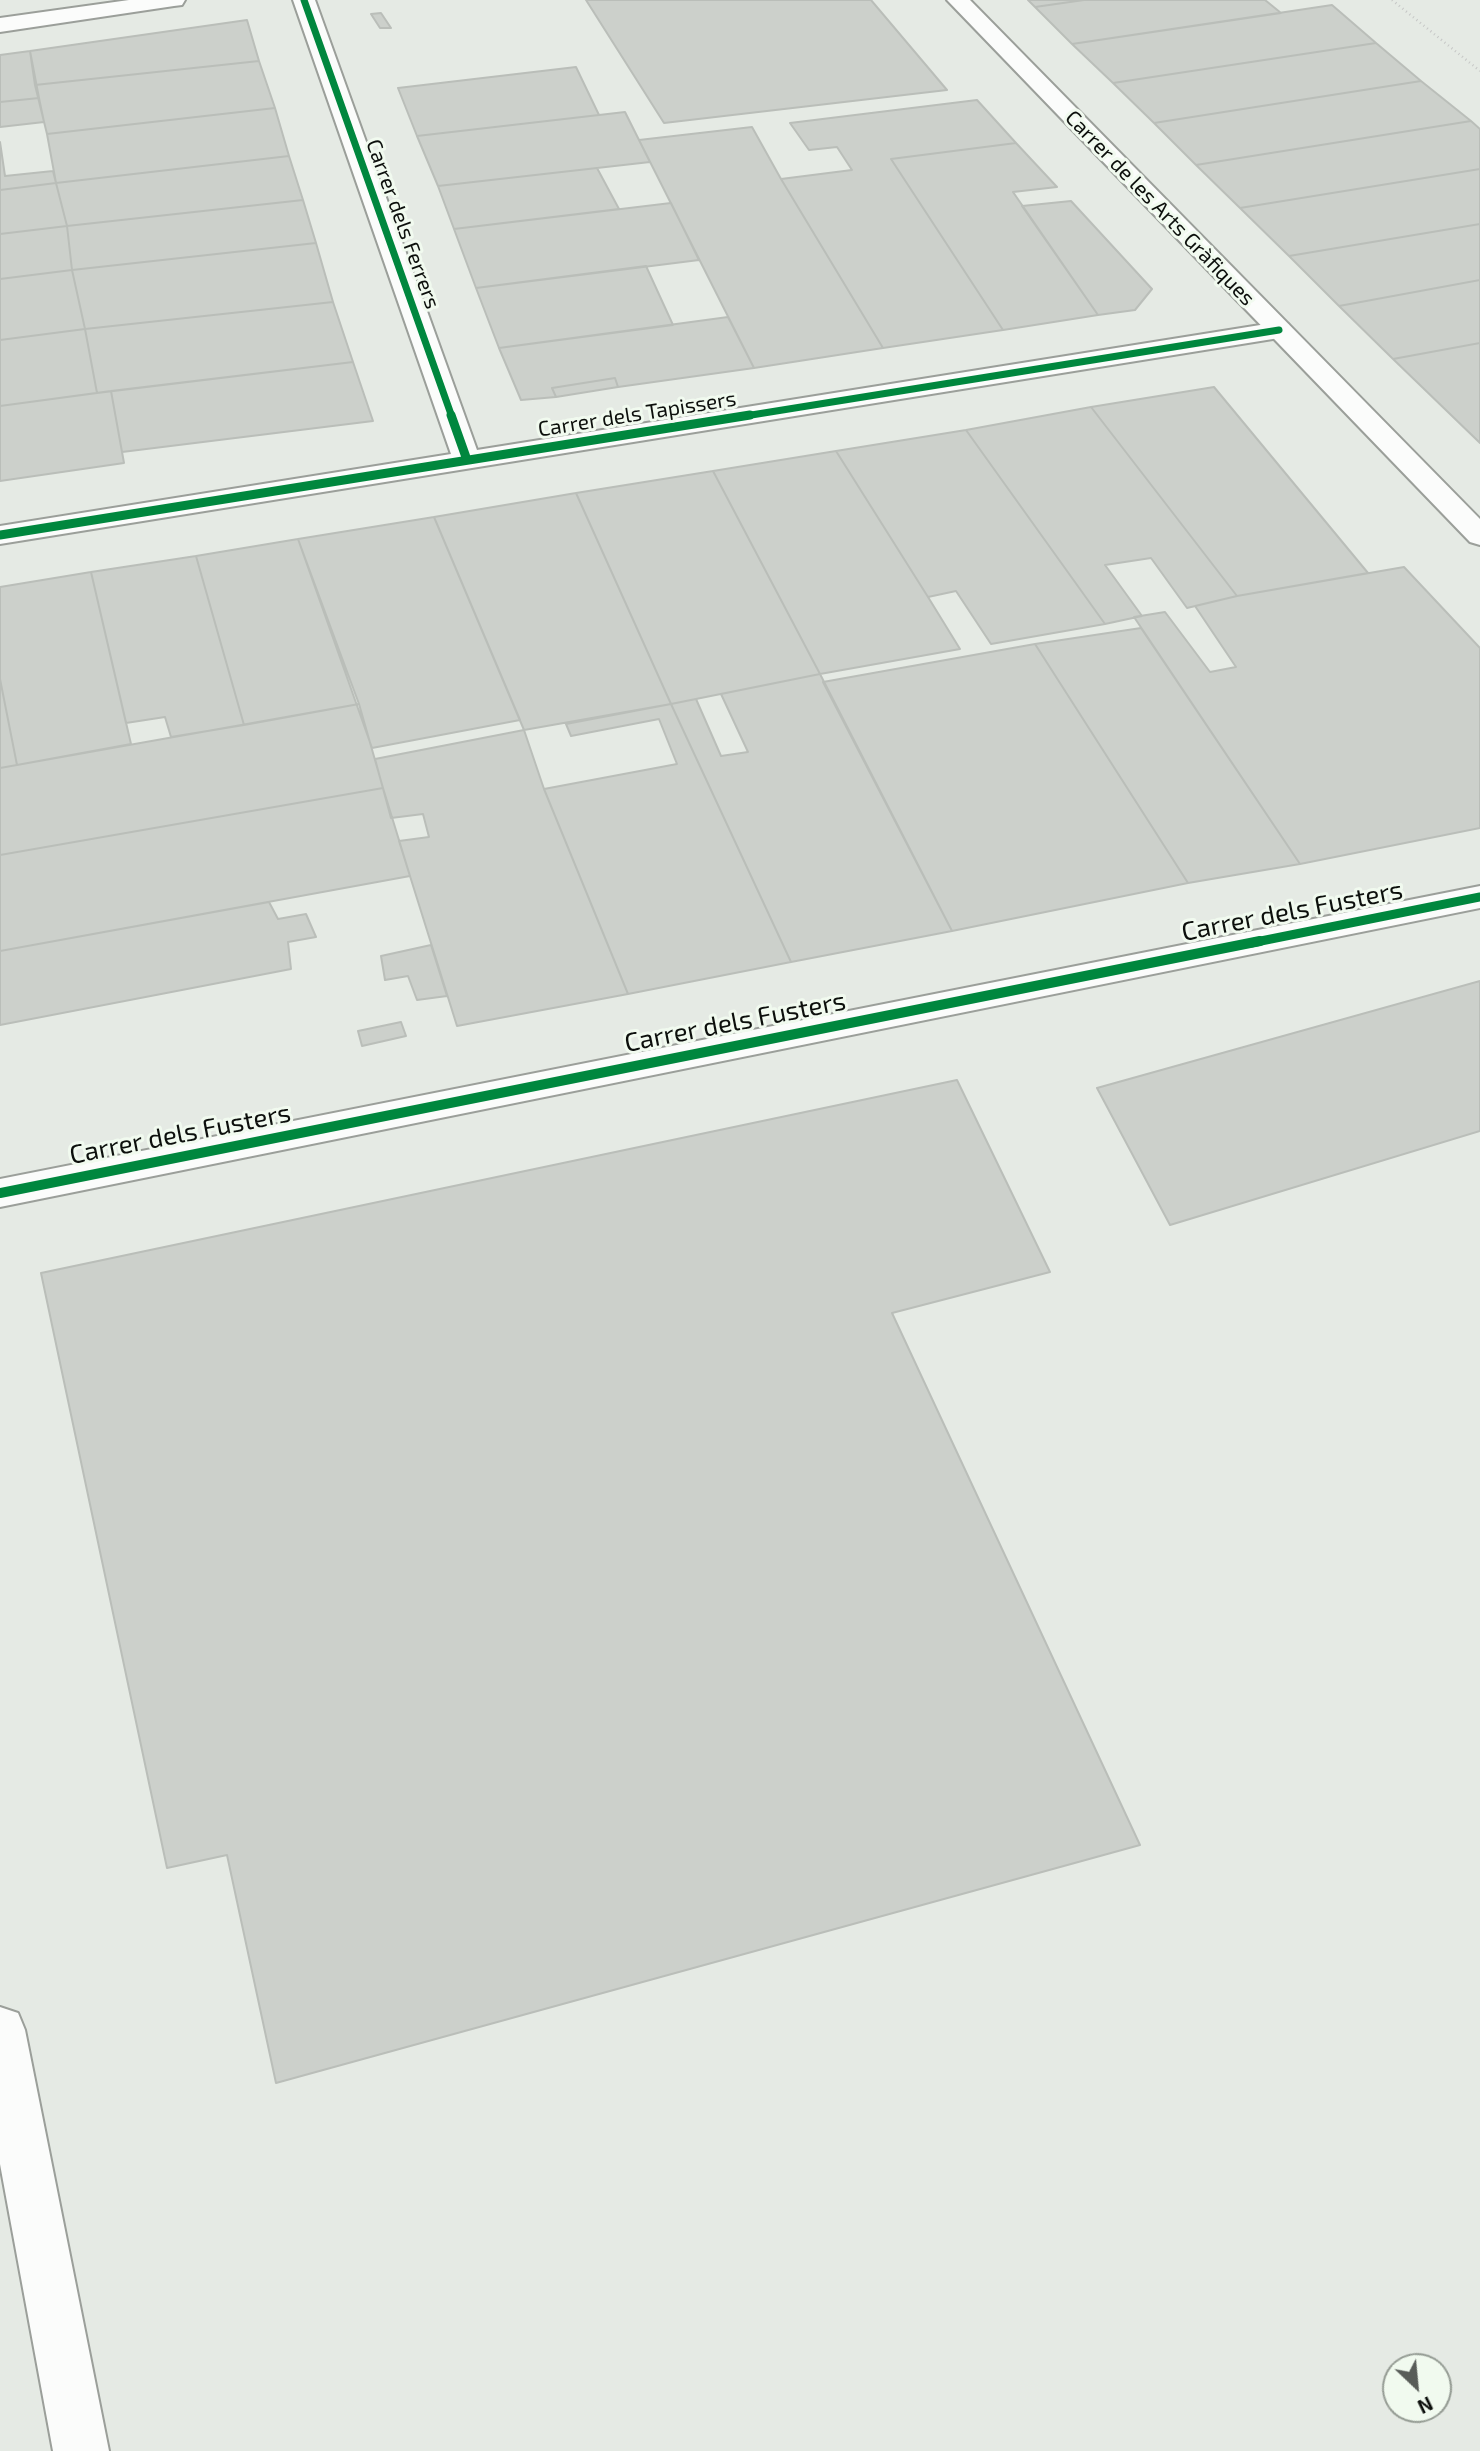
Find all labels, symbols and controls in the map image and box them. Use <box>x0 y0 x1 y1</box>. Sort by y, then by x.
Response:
street label: Carrer de les Arts Gràfiques <box>1060 105 1260 311</box>
street label: Carrer dels Ferrers <box>361 136 445 312</box>
street label: Carrer dels Tapissers <box>536 386 738 442</box>
street label: Carrer dels Fusters <box>1179 874 1405 948</box>
street label: Carrer dels Fusters <box>622 985 848 1059</box>
street label: Carrer dels Fusters <box>67 1097 293 1171</box>
north arrow <box>1382 2353 1452 2423</box>
text: N <box>1414 2392 1437 2419</box>

